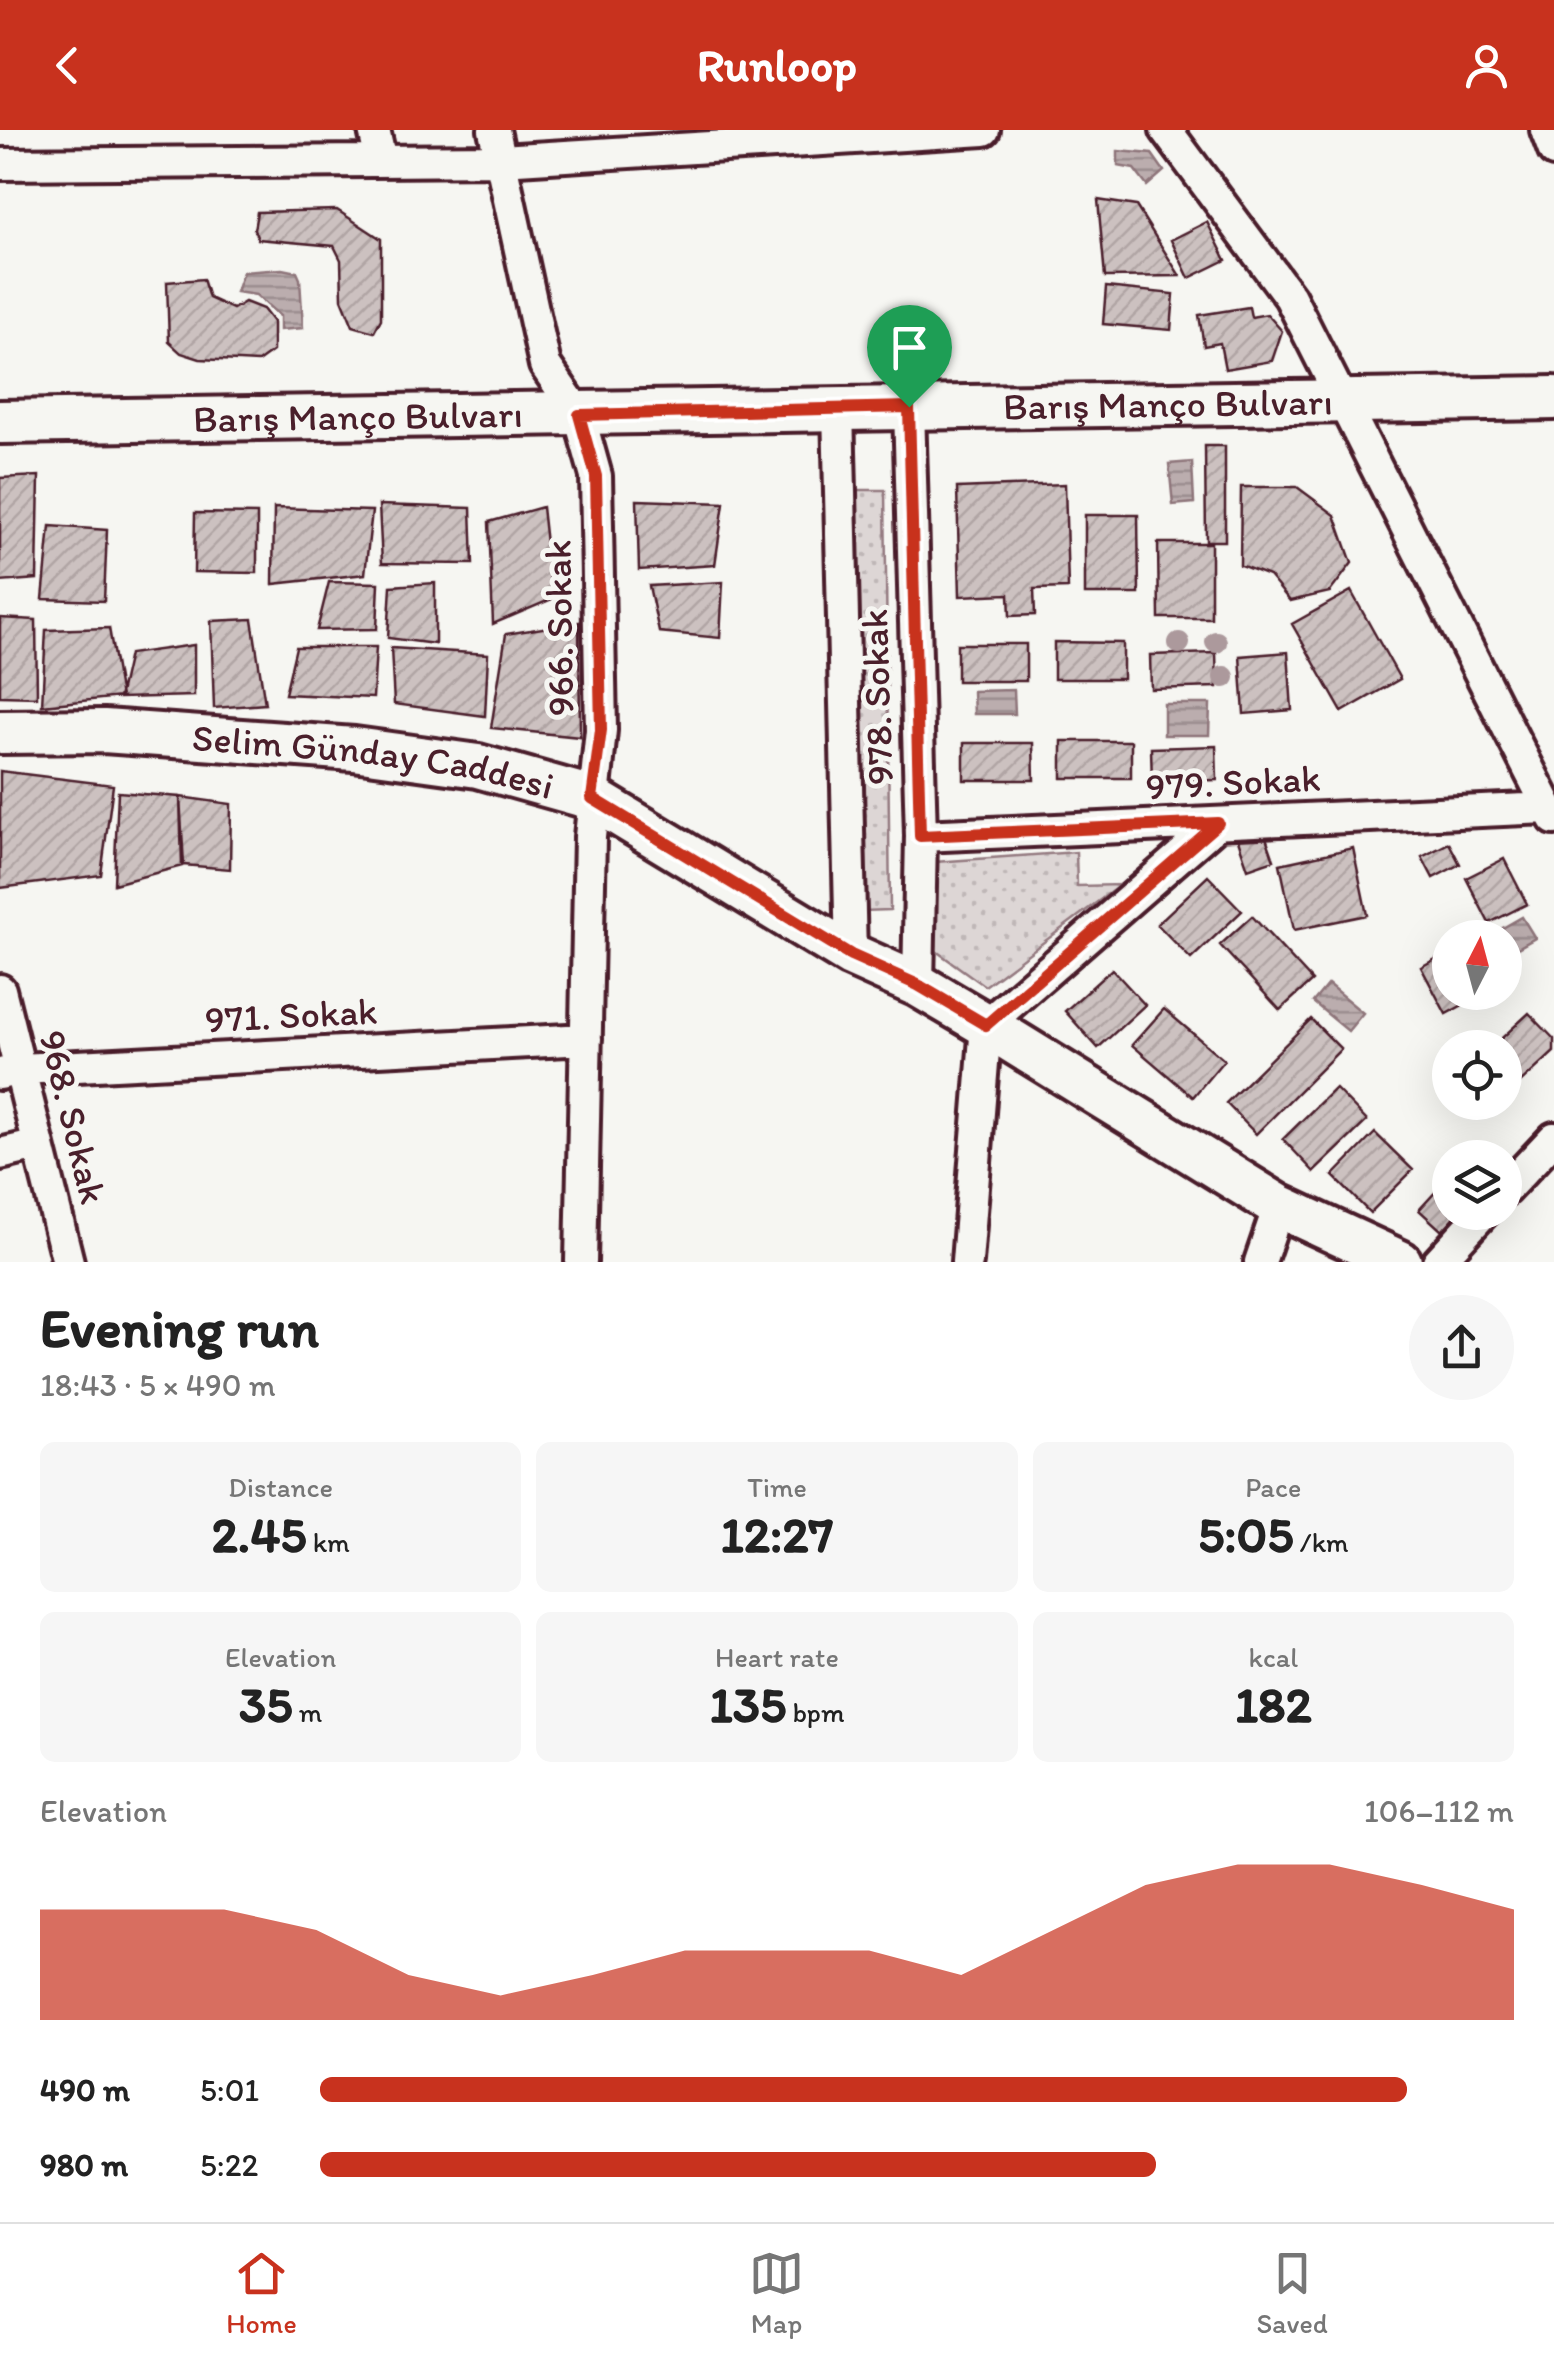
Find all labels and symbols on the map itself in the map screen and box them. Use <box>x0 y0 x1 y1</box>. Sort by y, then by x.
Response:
pin <box>867 305 952 408</box>
street label: Barış Manço Bulvarı <box>1003 378 1333 430</box>
street label: Barış Manço Bulvarı <box>193 391 523 442</box>
street label: 966. Sokak <box>534 539 584 717</box>
street label: 978. Sokak <box>851 608 903 786</box>
street label: Selim Günday Caddesi <box>191 714 559 809</box>
street label: 979. Sokak <box>1144 754 1322 810</box>
north arrow <box>1432 920 1522 1010</box>
street label: 971. Sokak <box>204 988 378 1042</box>
street label: 968. Sokak <box>29 1025 117 1209</box>

